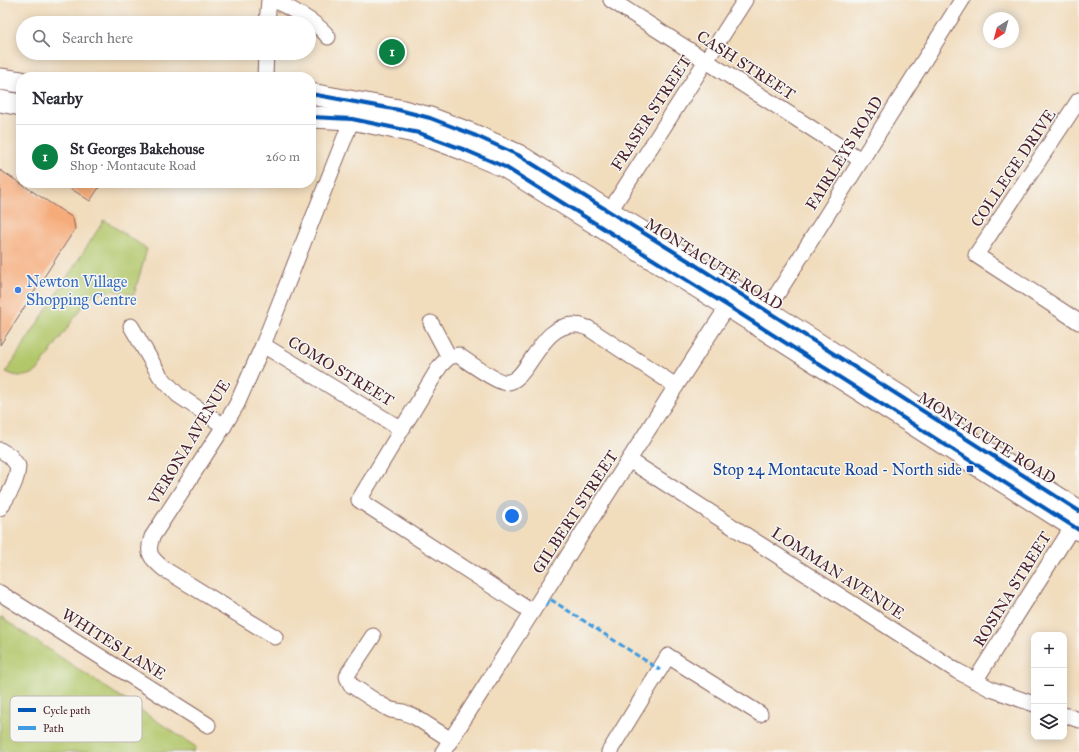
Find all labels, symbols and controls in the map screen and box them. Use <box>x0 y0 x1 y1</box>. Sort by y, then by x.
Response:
north arrow <box>983 12 1019 48</box>
search box <box>16 16 316 60</box>
street label: CASH STREET <box>693 26 799 104</box>
icon: search <box>30 27 52 49</box>
text: Search here <box>62 29 133 47</box>
pin: 1 <box>379 37 405 67</box>
street label: FRASER STREET <box>607 52 695 174</box>
text: Nearby <box>32 88 83 109</box>
street label: FAIRLEYS ROAD <box>801 93 887 213</box>
street label: COLLEGE DRIVE <box>967 106 1059 230</box>
text: St Georges Bakehouse <box>70 140 205 158</box>
text: 1 <box>42 149 48 165</box>
text: 260 m <box>266 149 300 165</box>
text: Shop · Montacute Road <box>70 158 196 174</box>
street label: MONTACUTE ROAD <box>642 214 786 314</box>
place label: Newton Village Shopping Centre <box>26 272 137 310</box>
marker: Newton Village Shopping Centre <box>13 285 23 295</box>
street label: COMO STREET <box>285 332 397 410</box>
street label: VERONA AVENUE <box>144 376 234 509</box>
street label: MONTACUTE ROAD <box>915 388 1059 488</box>
street label: GILBERT STREET <box>528 447 622 577</box>
place label: Stop 24 Montacute Road - North side <box>713 460 962 479</box>
marker: Stop 24 Montacute Road - North side <box>965 464 975 474</box>
your location <box>502 506 522 526</box>
street label: LOMMAN AVENUE <box>768 523 908 623</box>
street label: ROSINA STREET <box>969 528 1055 650</box>
street label: WHITES LANE <box>58 604 170 684</box>
map controls <box>1031 632 1067 740</box>
button: + <box>1031 632 1067 668</box>
button: − <box>1031 668 1067 704</box>
legend <box>10 696 142 742</box>
text: Cycle path <box>43 704 90 717</box>
button: layers <box>1031 704 1067 740</box>
text: Path <box>43 722 64 735</box>

